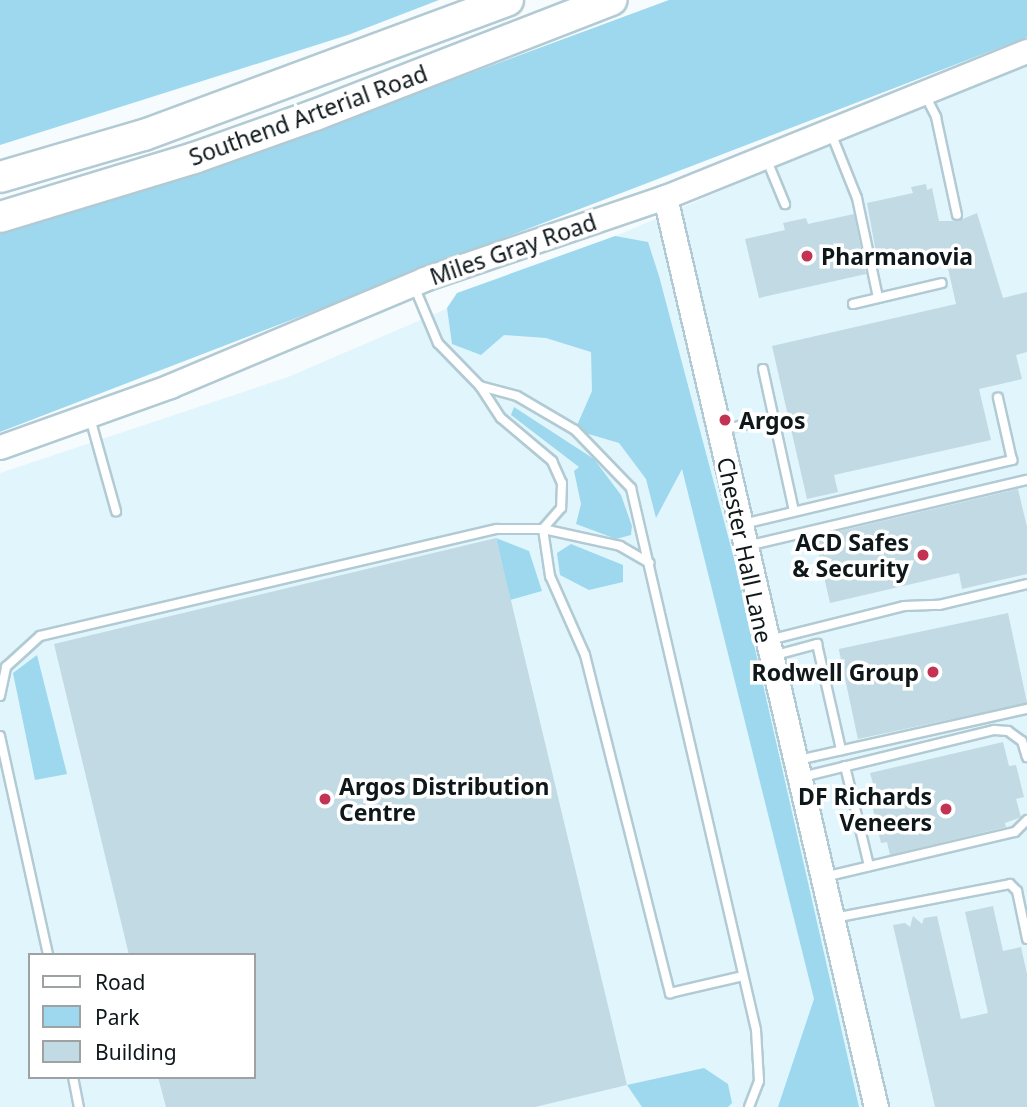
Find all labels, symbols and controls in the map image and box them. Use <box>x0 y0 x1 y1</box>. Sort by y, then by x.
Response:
street label: Southend Arterial Road <box>185 59 431 171</box>
street label: Miles Gray Road <box>426 208 600 290</box>
place label: Pharmanovia <box>821 242 973 270</box>
marker: Pharmanovia <box>799 248 815 264</box>
place label: Argos <box>739 406 805 434</box>
marker: Argos <box>717 412 733 428</box>
street label: Chester Hall Lane <box>712 454 778 646</box>
place label: ACD Safes & Security <box>792 528 909 582</box>
marker: ACD Safes & Security <box>915 547 931 563</box>
place label: Rodwell Group <box>752 658 919 686</box>
marker: Rodwell Group <box>925 664 941 680</box>
place label: Argos Distribution Centre <box>339 772 549 826</box>
place label: DF Richards Veneers <box>798 782 932 836</box>
marker: Argos Distribution Centre <box>317 791 333 807</box>
marker: DF Richards Veneers <box>938 801 954 817</box>
legend <box>28 953 256 1079</box>
text: Road <box>95 968 145 996</box>
text: Park <box>95 1003 139 1031</box>
text: Building <box>95 1038 177 1066</box>

